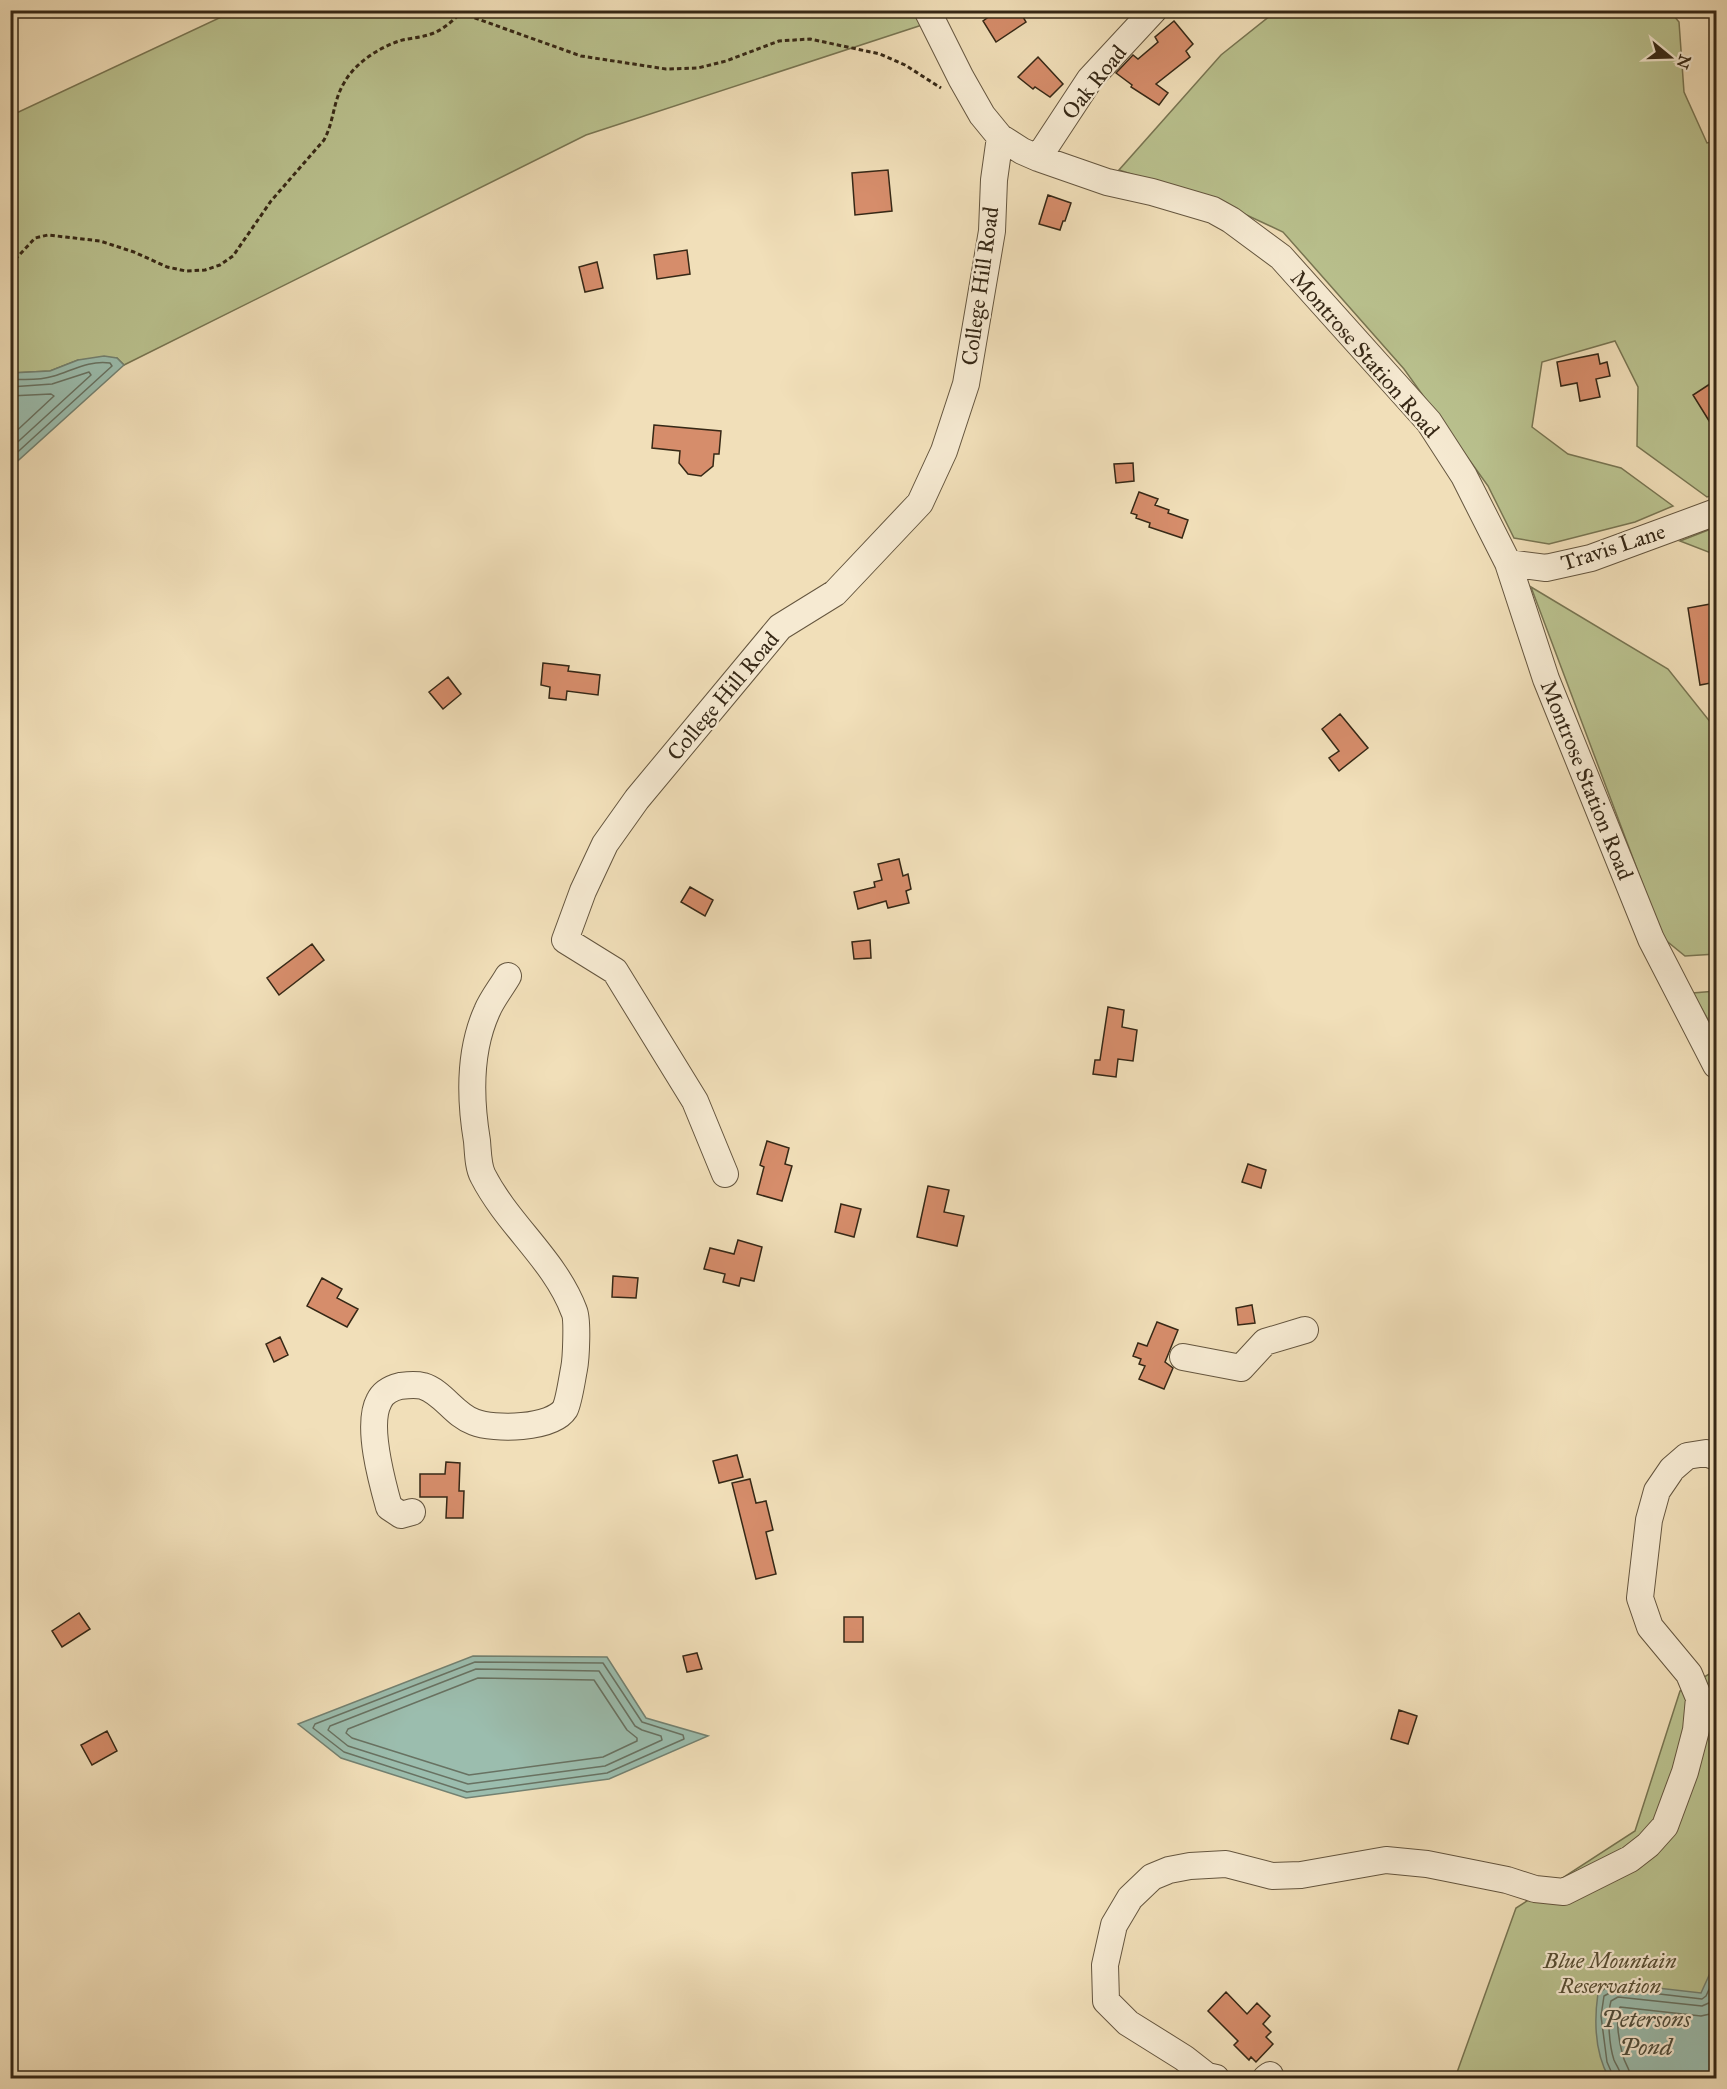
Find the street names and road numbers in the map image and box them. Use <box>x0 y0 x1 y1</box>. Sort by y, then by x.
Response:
street label: Oak Road <box>1056 39 1132 125</box>
street label: College Hill Road <box>956 205 1004 367</box>
street label: Montrose Station Road <box>1285 265 1445 443</box>
street label: Travis Lane <box>1557 517 1669 577</box>
street label: College Hill Road <box>661 626 785 766</box>
street label: Montrose Station Road <box>1535 676 1639 884</box>

